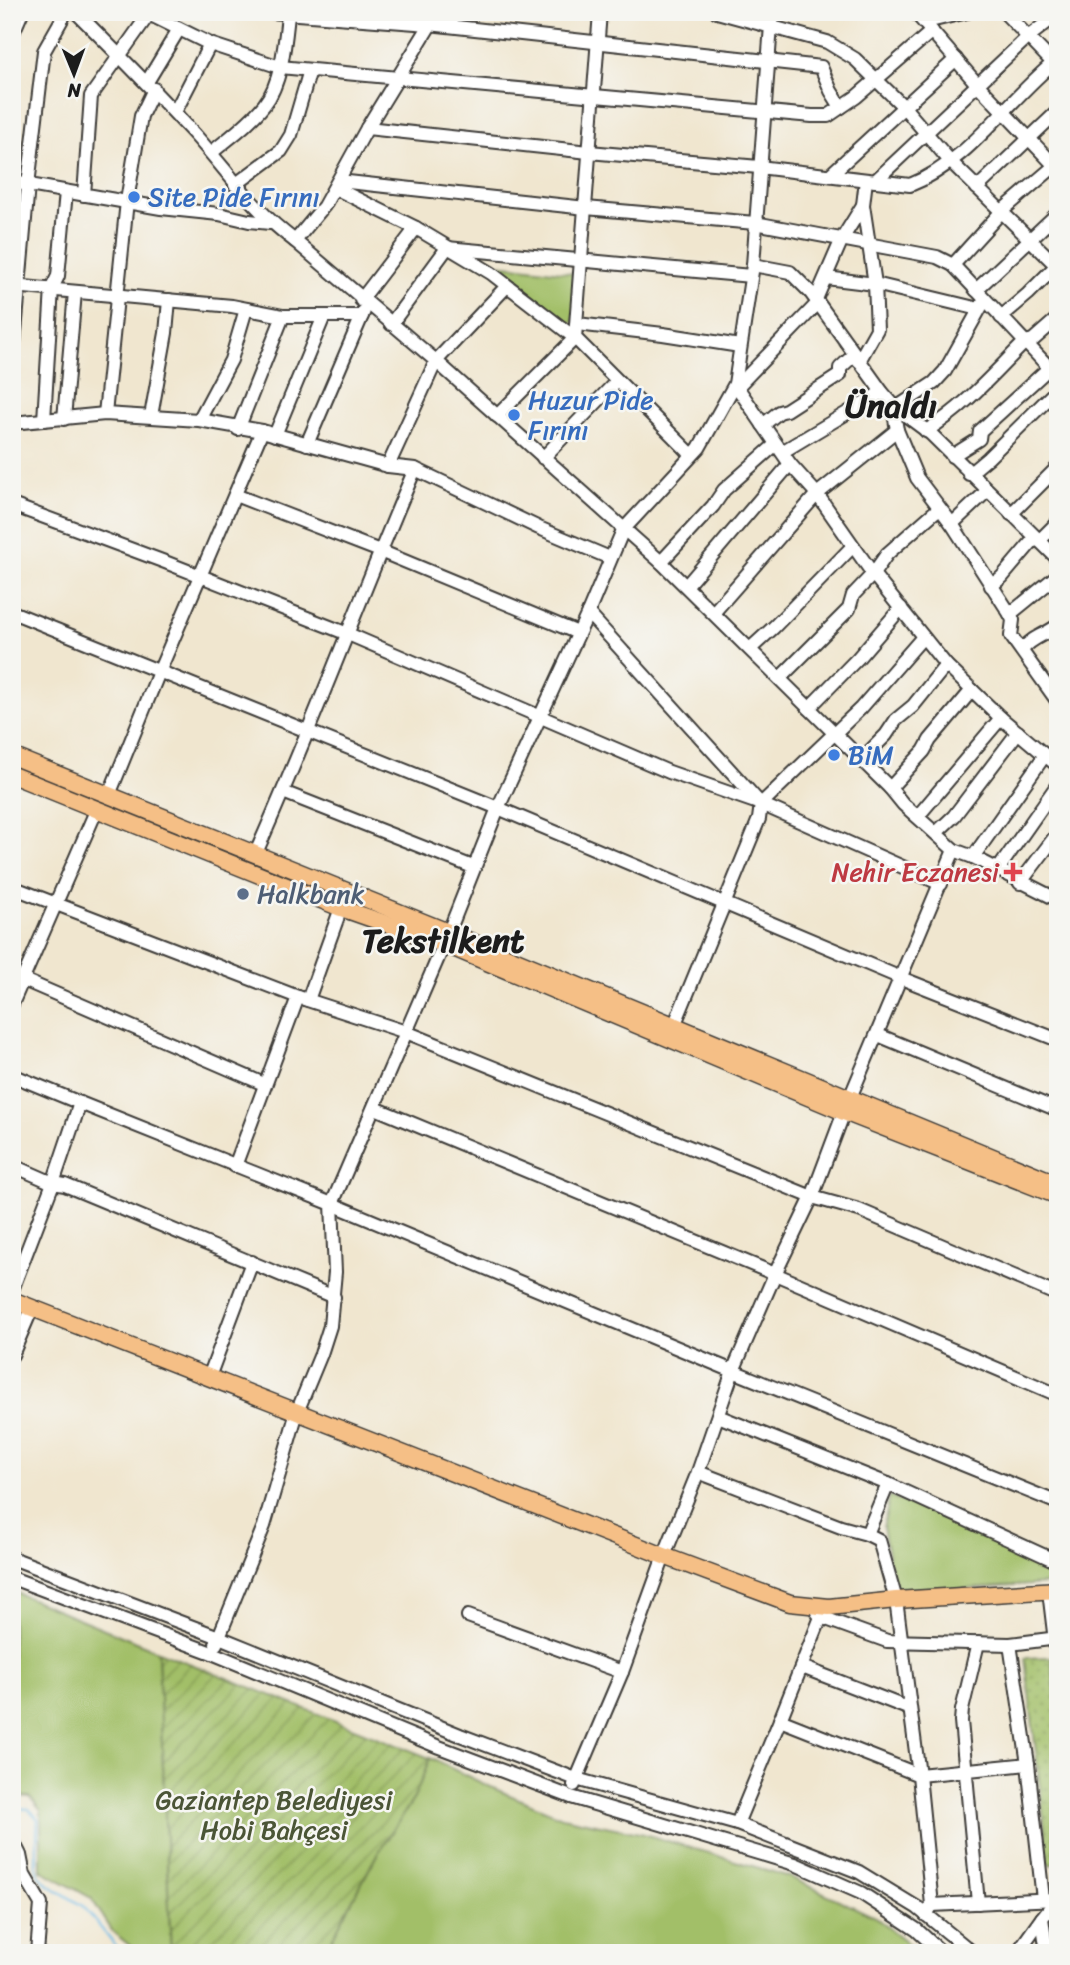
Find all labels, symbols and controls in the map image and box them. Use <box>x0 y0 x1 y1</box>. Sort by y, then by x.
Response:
north arrow <box>38 38 108 108</box>
text: N <box>67 74 82 107</box>
place label: Site Pide Fırını <box>148 174 320 220</box>
marker: Site Pide Fırını <box>126 189 142 205</box>
place label: Huzur Pide Fırını <box>528 377 654 453</box>
district label: Ünaldı <box>845 377 937 435</box>
marker: Huzur Pide Fırını <box>506 407 522 423</box>
place label: BiM <box>848 732 894 778</box>
marker: BiM <box>826 747 842 763</box>
place label: Nehir Eczanesi <box>831 849 1000 895</box>
marker: Nehir Eczanesi <box>1005 864 1021 880</box>
place label: Halkbank <box>257 871 365 917</box>
marker: Halkbank <box>235 886 251 902</box>
district label: Tekstilkent <box>362 912 525 970</box>
park label: Gaziantep Belediyesi Hobi Bahçesi <box>156 1777 393 1853</box>

